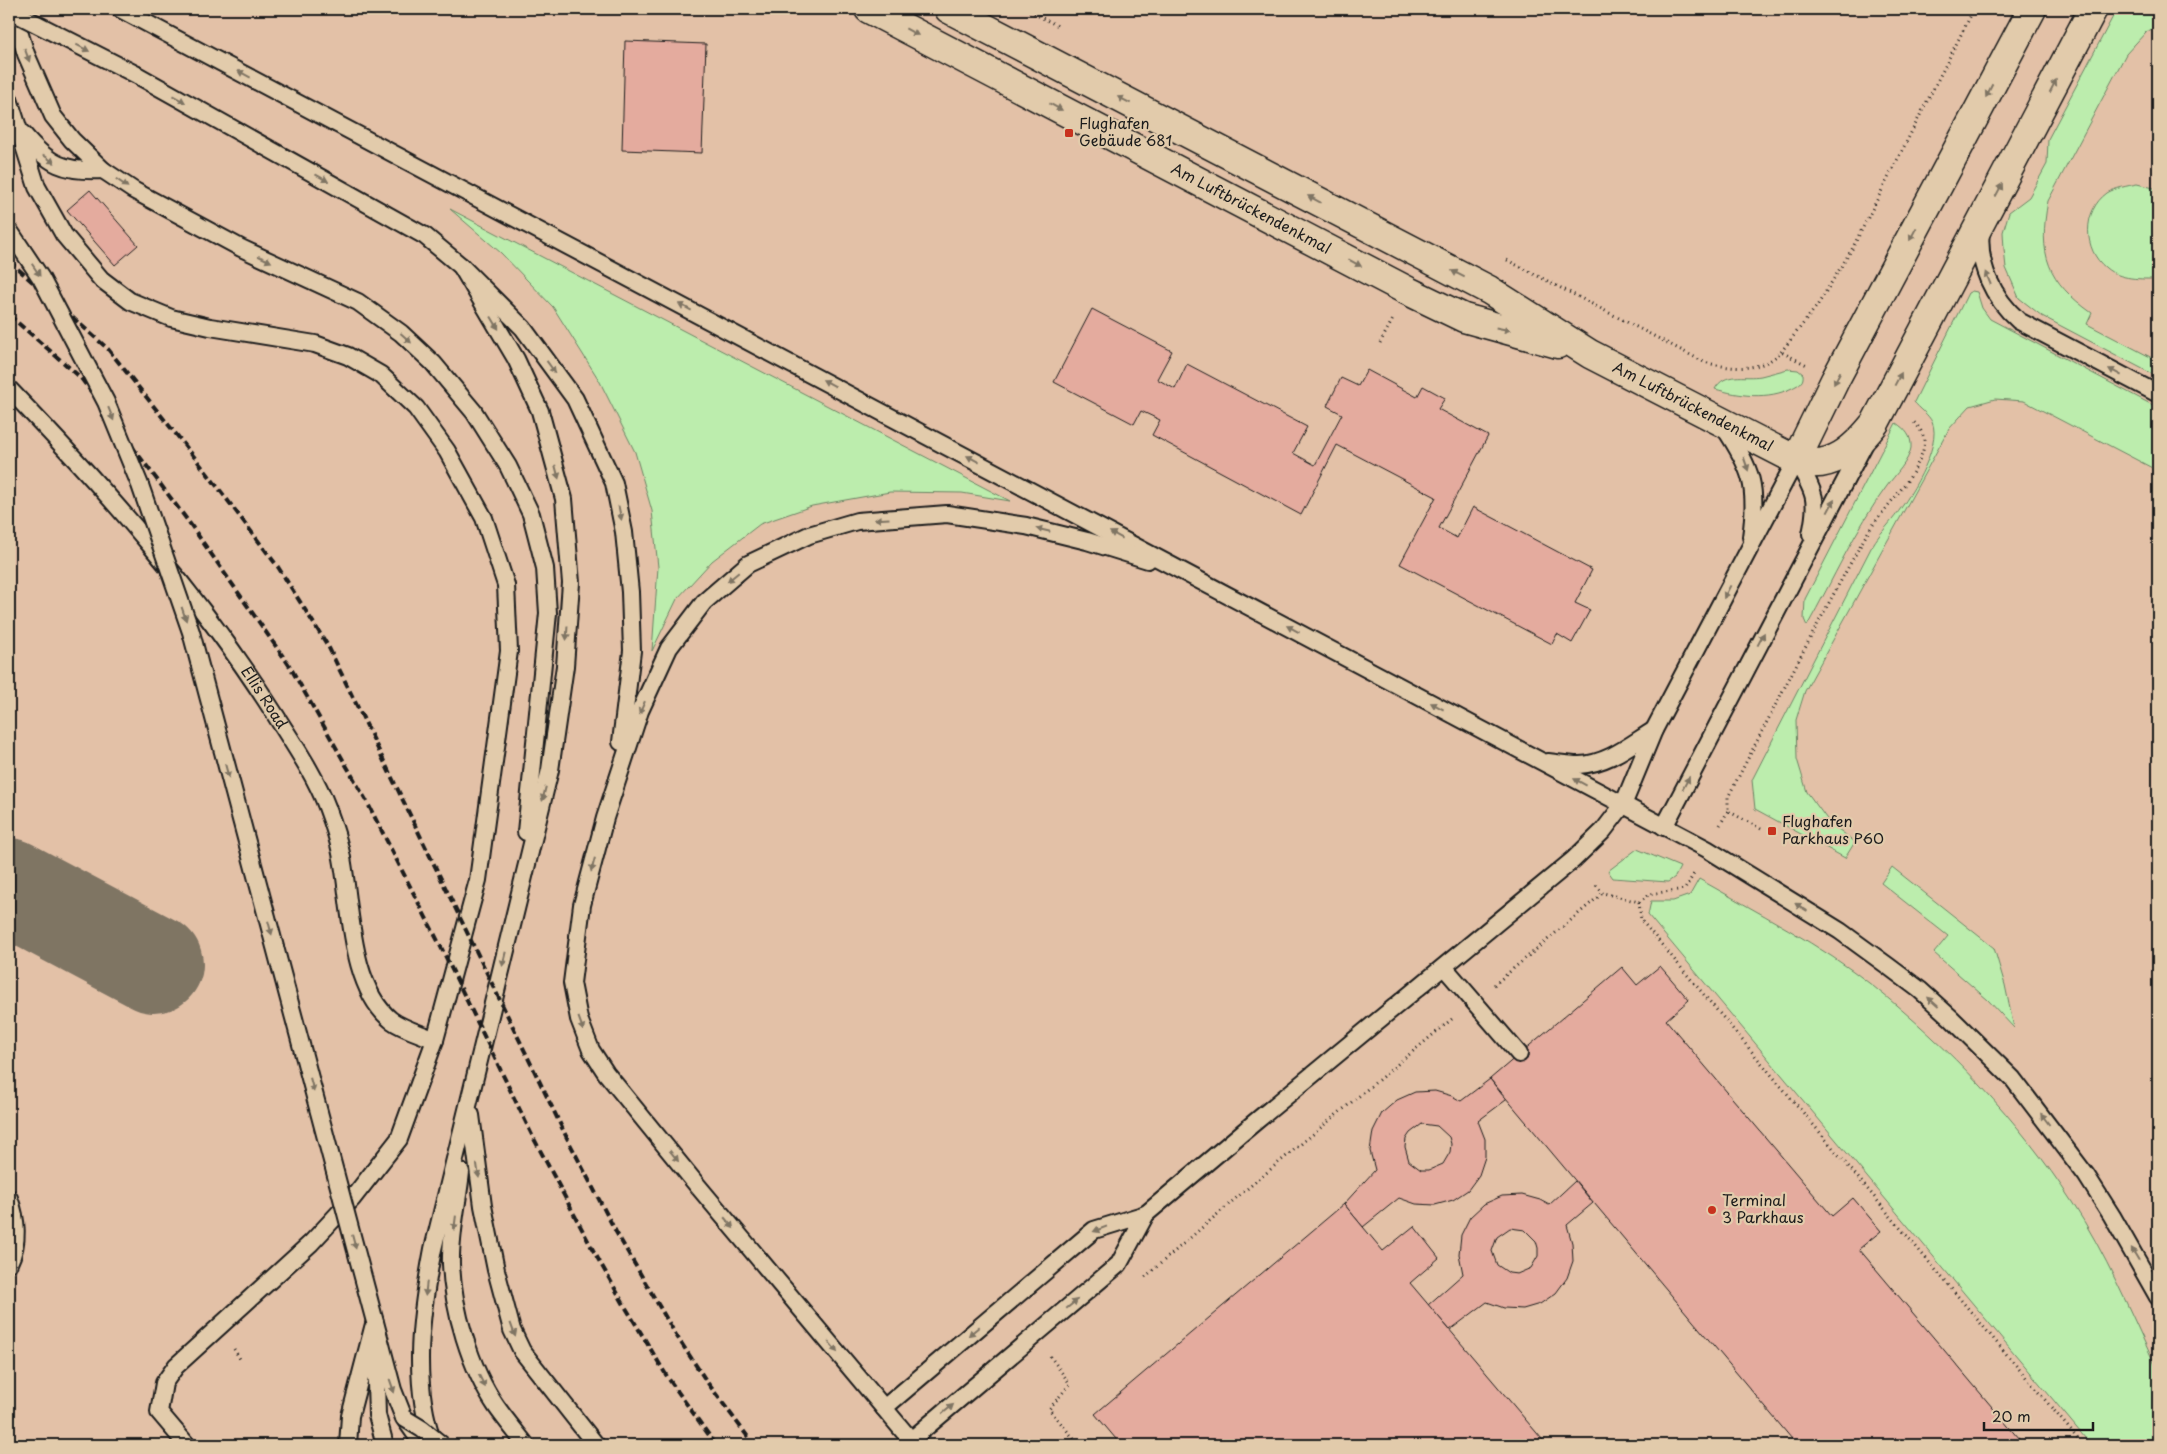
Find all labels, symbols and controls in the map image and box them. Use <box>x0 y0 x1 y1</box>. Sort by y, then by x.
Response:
one-way arrow <box>905 27 919 36</box>
one-way arrow <box>76 44 91 52</box>
one-way arrow <box>23 48 31 63</box>
one-way arrow <box>236 70 251 78</box>
one-way arrow <box>2049 79 2057 93</box>
one-way arrow <box>1985 83 1993 98</box>
one-way arrow <box>172 95 187 103</box>
one-way arrow <box>1117 95 1131 104</box>
one-way arrow <box>1049 103 1063 111</box>
place label: Flughafen Gebäude 681 <box>1079 111 1172 151</box>
marker: Flughafen Gebäude 681 <box>1063 127 1075 139</box>
one-way arrow <box>42 154 56 164</box>
street label: Am Luftbrückendenkmal <box>1168 156 1336 259</box>
one-way arrow <box>314 174 329 182</box>
one-way arrow <box>115 178 129 188</box>
one-way arrow <box>1995 182 2003 197</box>
one-way arrow <box>1307 195 1322 203</box>
one-way arrow <box>1909 227 1917 242</box>
one-way arrow <box>258 256 272 264</box>
one-way arrow <box>1348 259 1362 267</box>
one-way arrow <box>31 263 41 277</box>
one-way arrow <box>1452 270 1465 279</box>
one-way arrow <box>1984 270 1992 285</box>
one-way arrow <box>678 303 693 311</box>
one-way arrow <box>490 317 499 330</box>
one-way arrow <box>1495 325 1511 333</box>
one-way arrow <box>399 332 411 344</box>
street label: Am Luftbrückendenkmal <box>1609 355 1778 456</box>
one-way arrow <box>546 360 557 373</box>
one-way arrow <box>2108 368 2122 376</box>
one-way arrow <box>1833 371 1841 385</box>
one-way arrow <box>1894 372 1902 387</box>
one-way arrow <box>822 379 836 387</box>
one-way arrow <box>107 407 115 421</box>
one-way arrow <box>965 455 980 463</box>
one-way arrow <box>1742 456 1750 471</box>
one-way arrow <box>553 465 561 480</box>
one-way arrow <box>1827 499 1835 513</box>
one-way arrow <box>616 505 624 521</box>
one-way arrow <box>874 516 890 524</box>
one-way arrow <box>1036 526 1051 534</box>
one-way arrow <box>1109 531 1123 539</box>
one-way arrow <box>727 571 739 582</box>
one-way arrow <box>1723 585 1731 600</box>
one-way arrow <box>181 607 189 622</box>
one-way arrow <box>1286 625 1301 633</box>
one-way arrow <box>563 626 571 642</box>
one-way arrow <box>1757 632 1765 646</box>
street label: Ellis Road <box>236 661 294 733</box>
one-way arrow <box>637 701 645 716</box>
one-way arrow <box>1429 702 1444 710</box>
one-way arrow <box>224 763 232 778</box>
one-way arrow <box>1682 776 1690 791</box>
one-way arrow <box>1573 778 1587 786</box>
one-way arrow <box>540 787 548 802</box>
place label: Flughafen Parkhaus P60 <box>1782 809 1884 849</box>
marker: Flughafen Parkhaus P60 <box>1766 825 1778 837</box>
one-way arrow <box>588 857 596 872</box>
one-way arrow <box>1795 902 1808 911</box>
one-way arrow <box>266 920 274 935</box>
one-way arrow <box>500 952 508 967</box>
one-way arrow <box>1927 996 1939 1008</box>
one-way arrow <box>577 1017 585 1032</box>
one-way arrow <box>308 1077 316 1092</box>
one-way arrow <box>2039 1113 2050 1126</box>
one-way arrow <box>668 1150 679 1163</box>
one-way arrow <box>474 1164 482 1180</box>
place label: Terminal 3 Parkhaus <box>1722 1188 1804 1228</box>
marker: Terminal 3 Parkhaus <box>1706 1204 1718 1216</box>
one-way arrow <box>451 1216 459 1232</box>
one-way arrow <box>723 1216 734 1229</box>
one-way arrow <box>1092 1225 1107 1233</box>
one-way arrow <box>350 1234 358 1249</box>
one-way arrow <box>2130 1248 2139 1261</box>
one-way arrow <box>422 1281 430 1297</box>
one-way arrow <box>1065 1298 1078 1309</box>
one-way arrow <box>509 1323 517 1338</box>
one-way arrow <box>968 1325 980 1336</box>
one-way arrow <box>828 1340 839 1353</box>
one-way arrow <box>478 1374 486 1388</box>
one-way arrow <box>388 1379 396 1394</box>
scale bar <box>1984 1399 2093 1431</box>
one-way arrow <box>941 1403 954 1414</box>
text: 20 m <box>1992 1404 2031 1427</box>

